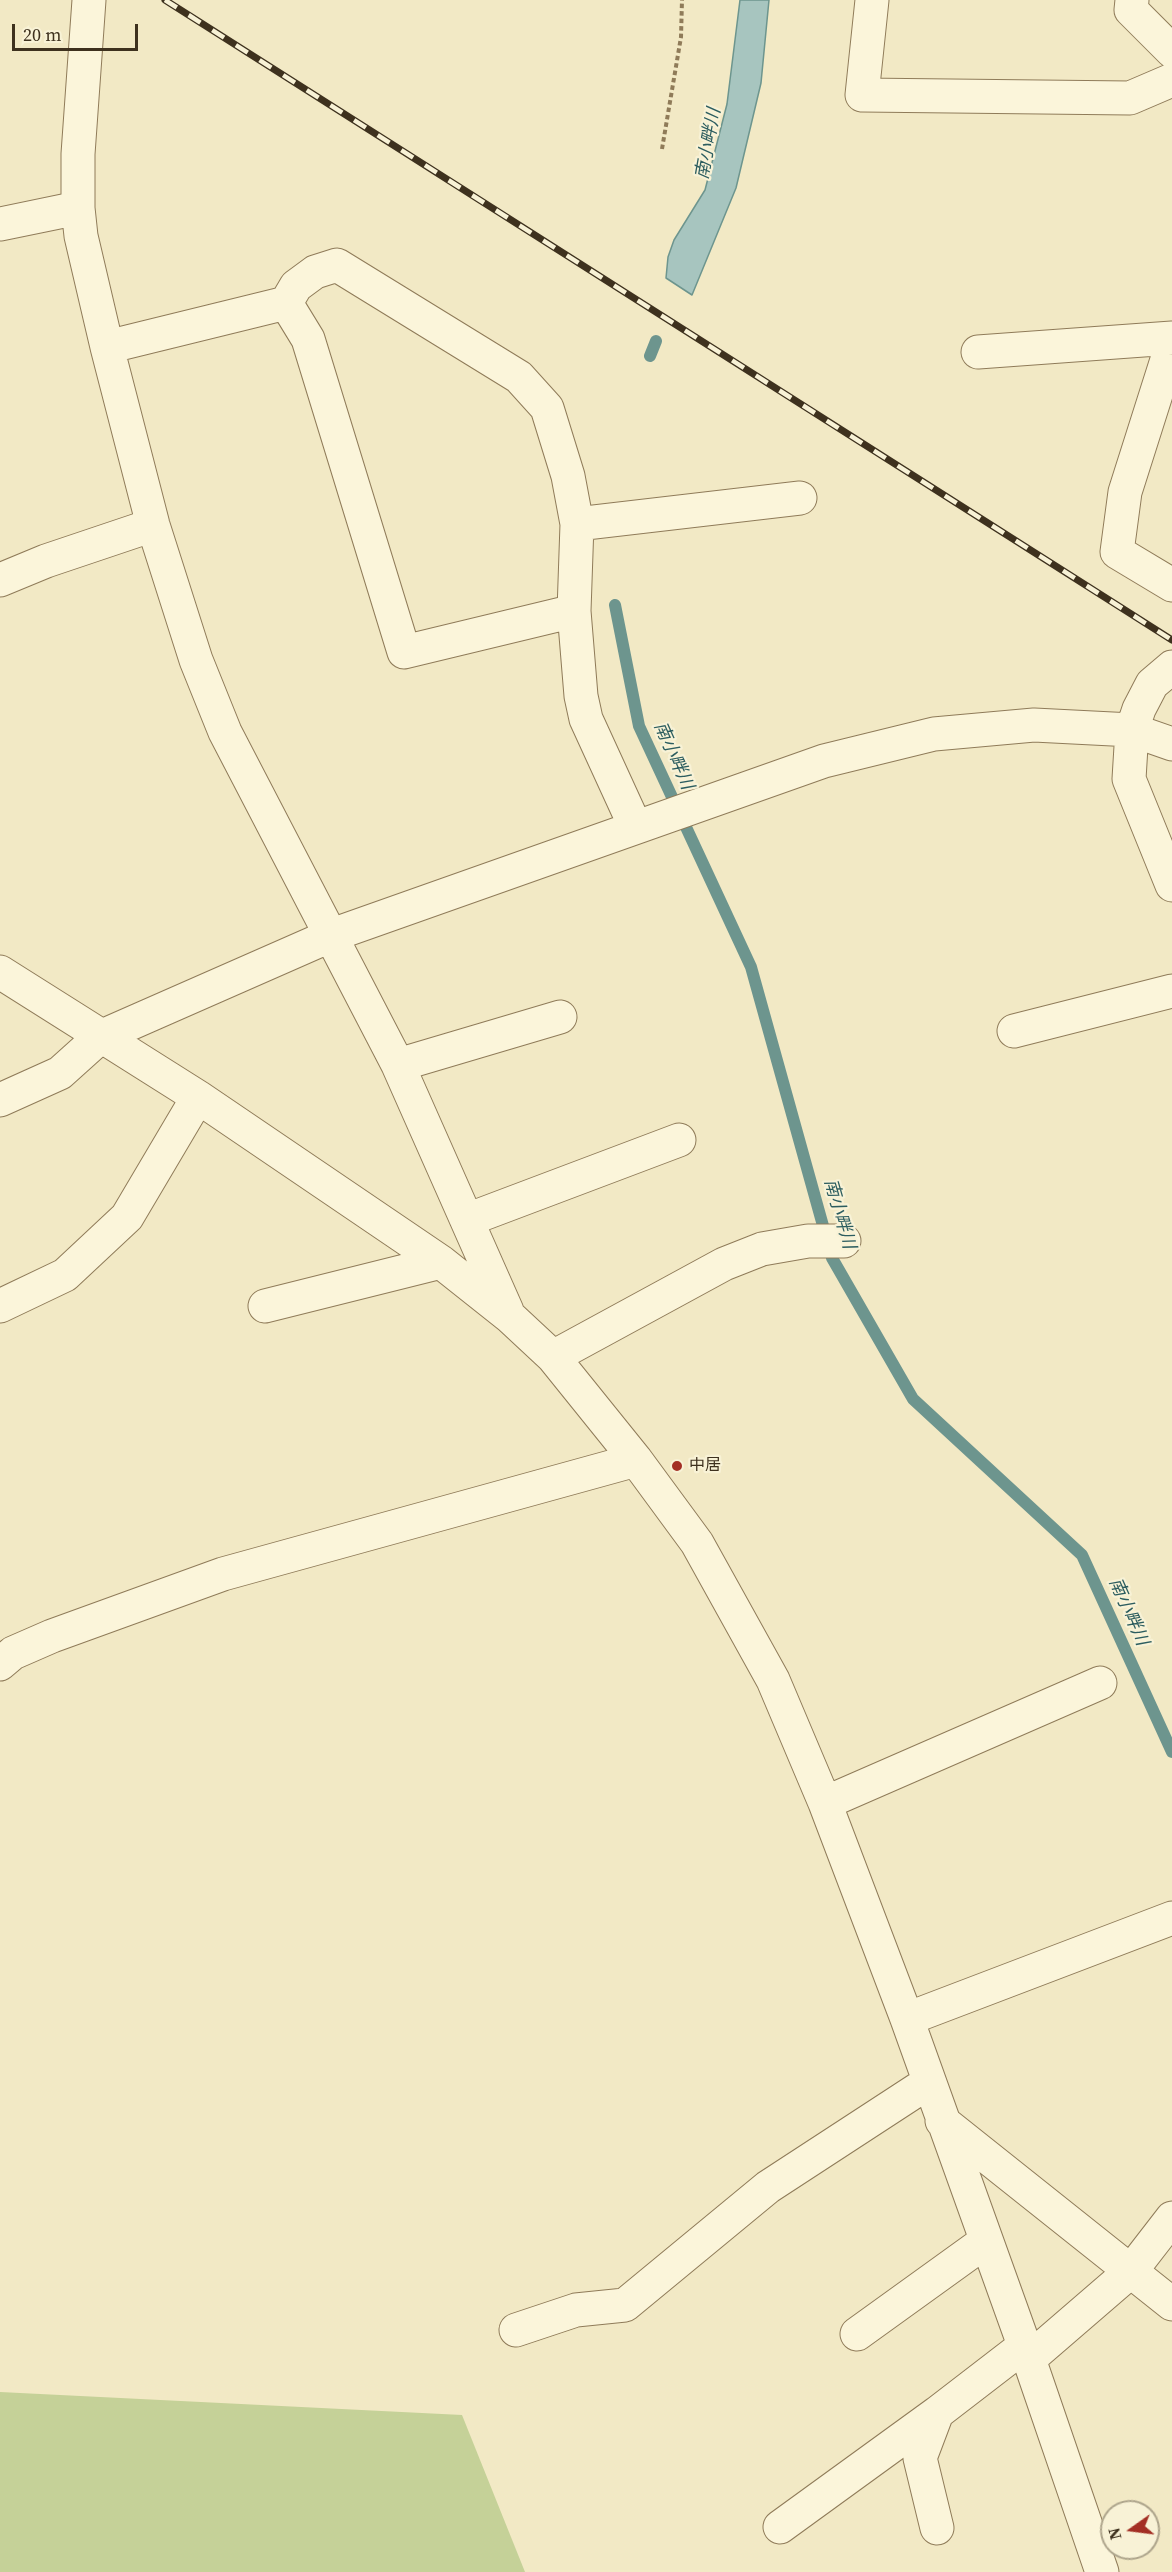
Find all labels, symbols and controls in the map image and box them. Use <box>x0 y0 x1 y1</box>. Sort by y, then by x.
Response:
scale bar <box>15 12 141 50</box>
text: 20 m <box>23 22 61 47</box>
water label: 南小畔川 <box>692 107 726 181</box>
water label: 南小畔川 <box>648 719 698 793</box>
water label: 南小畔川 <box>819 1176 859 1252</box>
place label: 中居 <box>689 1456 721 1476</box>
marker: 中居 <box>670 1459 684 1473</box>
water label: 南小畔川 <box>1103 1575 1153 1649</box>
north arrow <box>1100 2500 1160 2560</box>
text: N <box>1102 2526 1127 2542</box>

